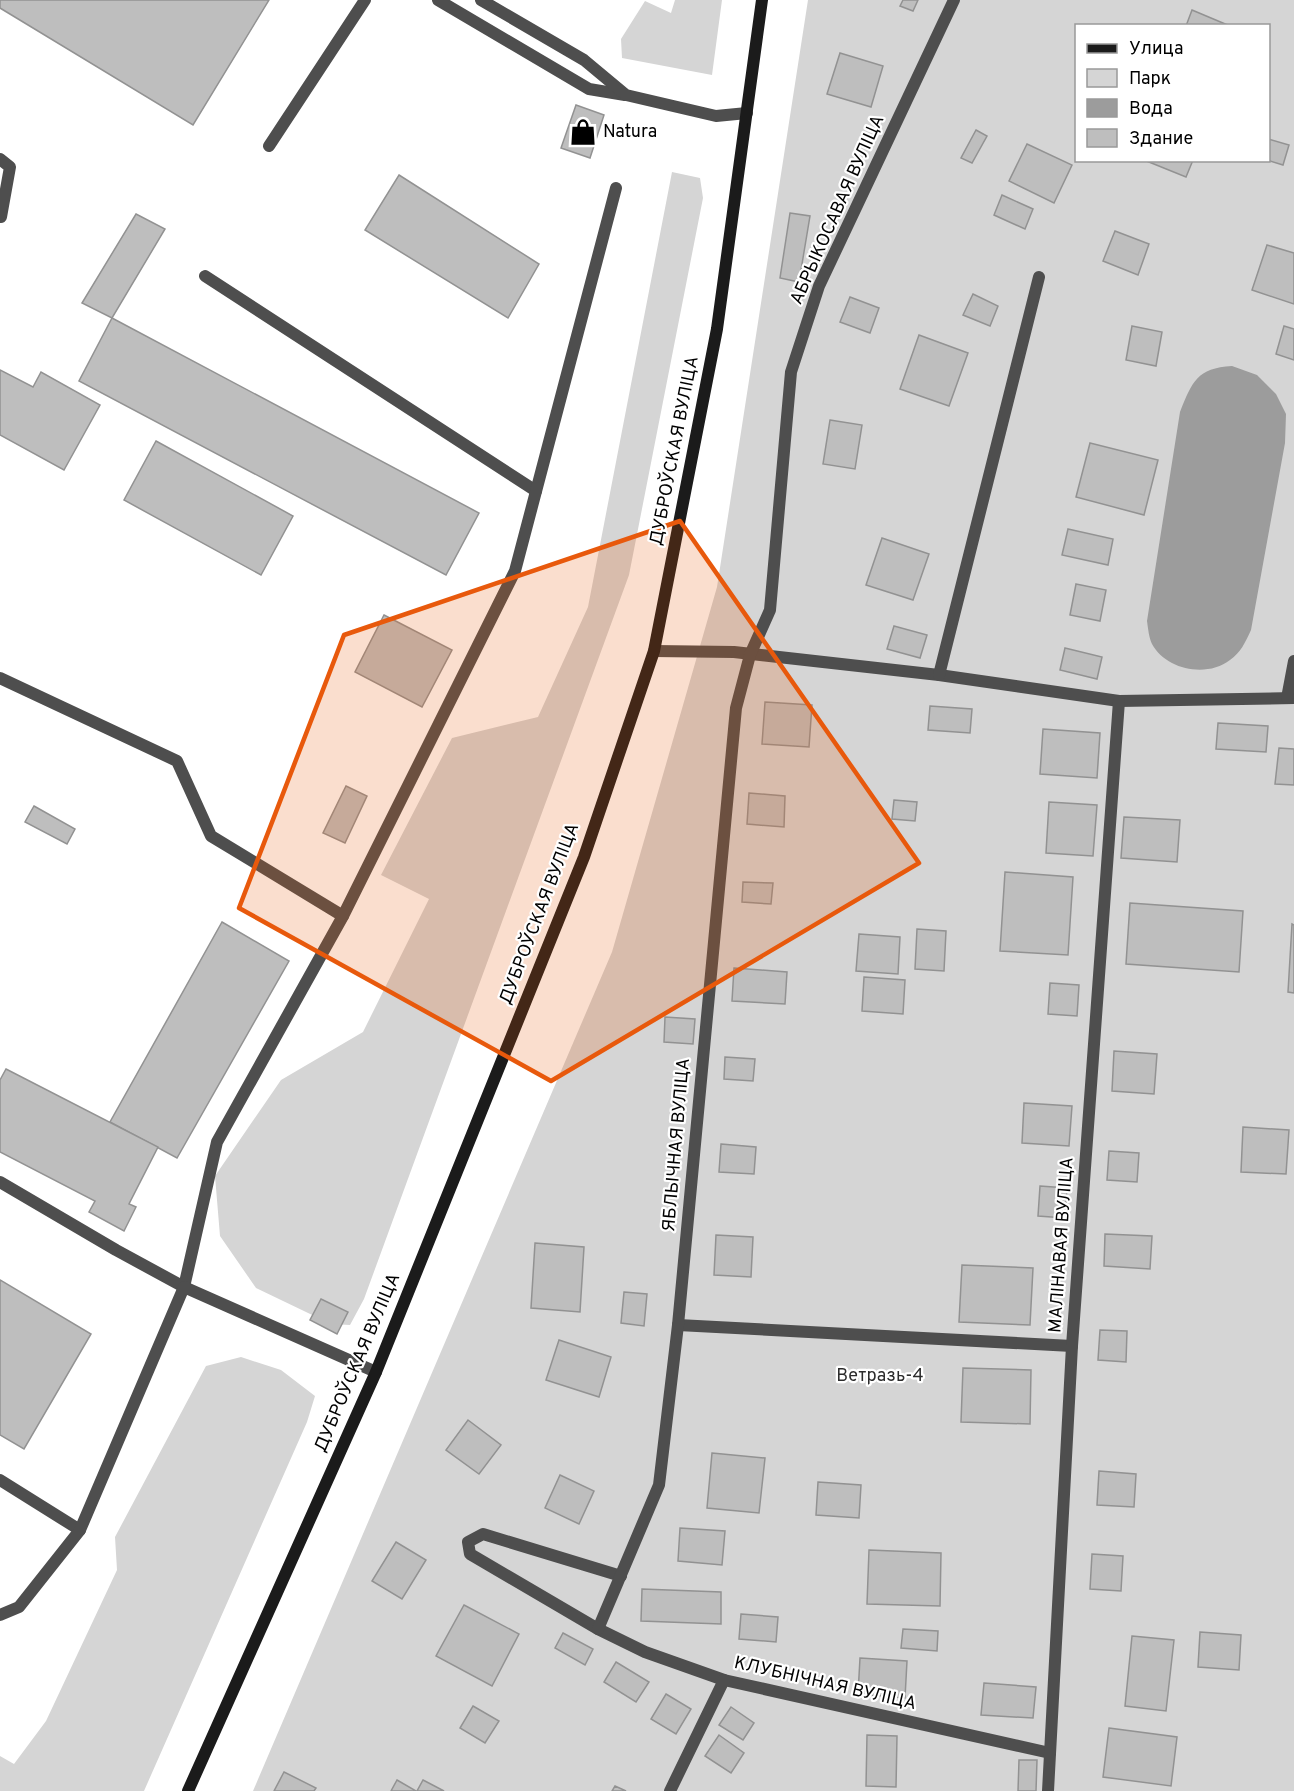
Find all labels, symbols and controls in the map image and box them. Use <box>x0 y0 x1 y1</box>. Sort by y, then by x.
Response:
legend <box>1075 24 1270 162</box>
text: Улица <box>1129 38 1183 61</box>
text: Парк <box>1129 68 1171 91</box>
text: Вода <box>1129 98 1173 121</box>
street label: АБРЫКОСАВАЯ ВУЛІЦА <box>786 112 890 308</box>
shop icon: Natura <box>568 117 598 147</box>
place label: Natura <box>603 121 657 144</box>
text: Здание <box>1129 128 1193 151</box>
street label: ДУБРОЎСКАЯ ВУЛІЦА <box>643 354 705 548</box>
street label: ДУБРОЎСКАЯ ВУЛІЦА <box>493 819 585 1008</box>
street label: ЯБЛЫЧНАЯ ВУЛІЦА <box>658 1057 696 1233</box>
street label: МАЛІНАВАЯ ВУЛІЦА <box>1044 1156 1080 1334</box>
street label: ДУБРОЎСКАЯ ВУЛІЦА <box>308 1269 406 1456</box>
park label: Ветразь-4 <box>836 1365 924 1388</box>
street label: КЛУБНІЧНАЯ ВУЛІЦА <box>732 1652 918 1716</box>

